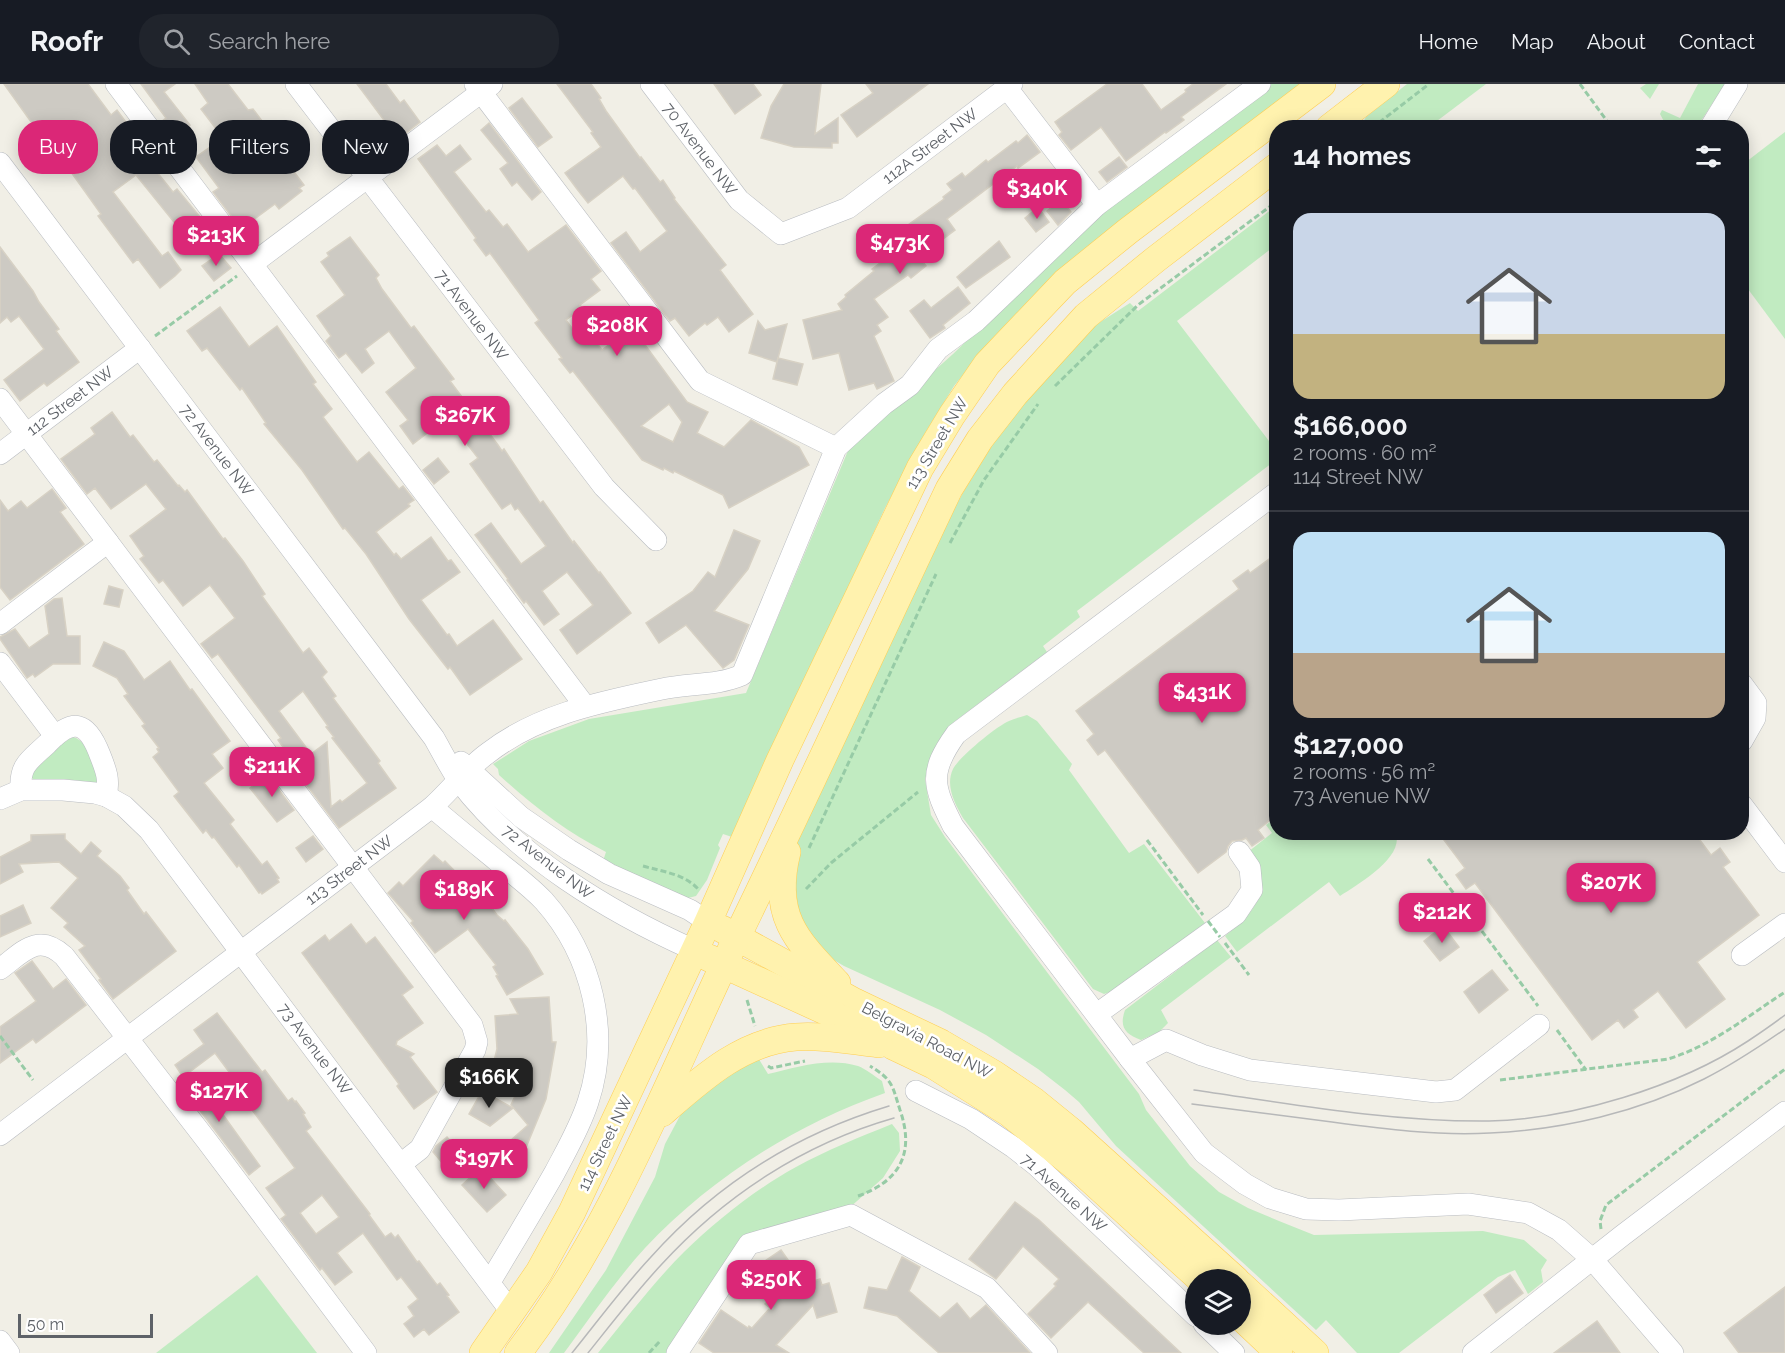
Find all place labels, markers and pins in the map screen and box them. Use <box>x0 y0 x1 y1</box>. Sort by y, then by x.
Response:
pin: $340K <box>995 169 1079 220</box>
pin: $213K <box>174 216 258 267</box>
pin: $473K <box>858 224 942 275</box>
pin: $208K <box>575 306 659 357</box>
pin: $267K <box>423 396 507 447</box>
pin: $431K <box>1160 673 1244 724</box>
pin: $211K <box>230 747 314 798</box>
pin: $207K <box>1569 863 1653 914</box>
pin: $189K <box>422 870 506 921</box>
pin: $212K <box>1400 893 1484 944</box>
pin: $166K <box>447 1058 531 1109</box>
pin: $127K <box>177 1072 261 1123</box>
pin: $197K <box>442 1139 526 1190</box>
pin: $250K <box>729 1260 813 1311</box>

